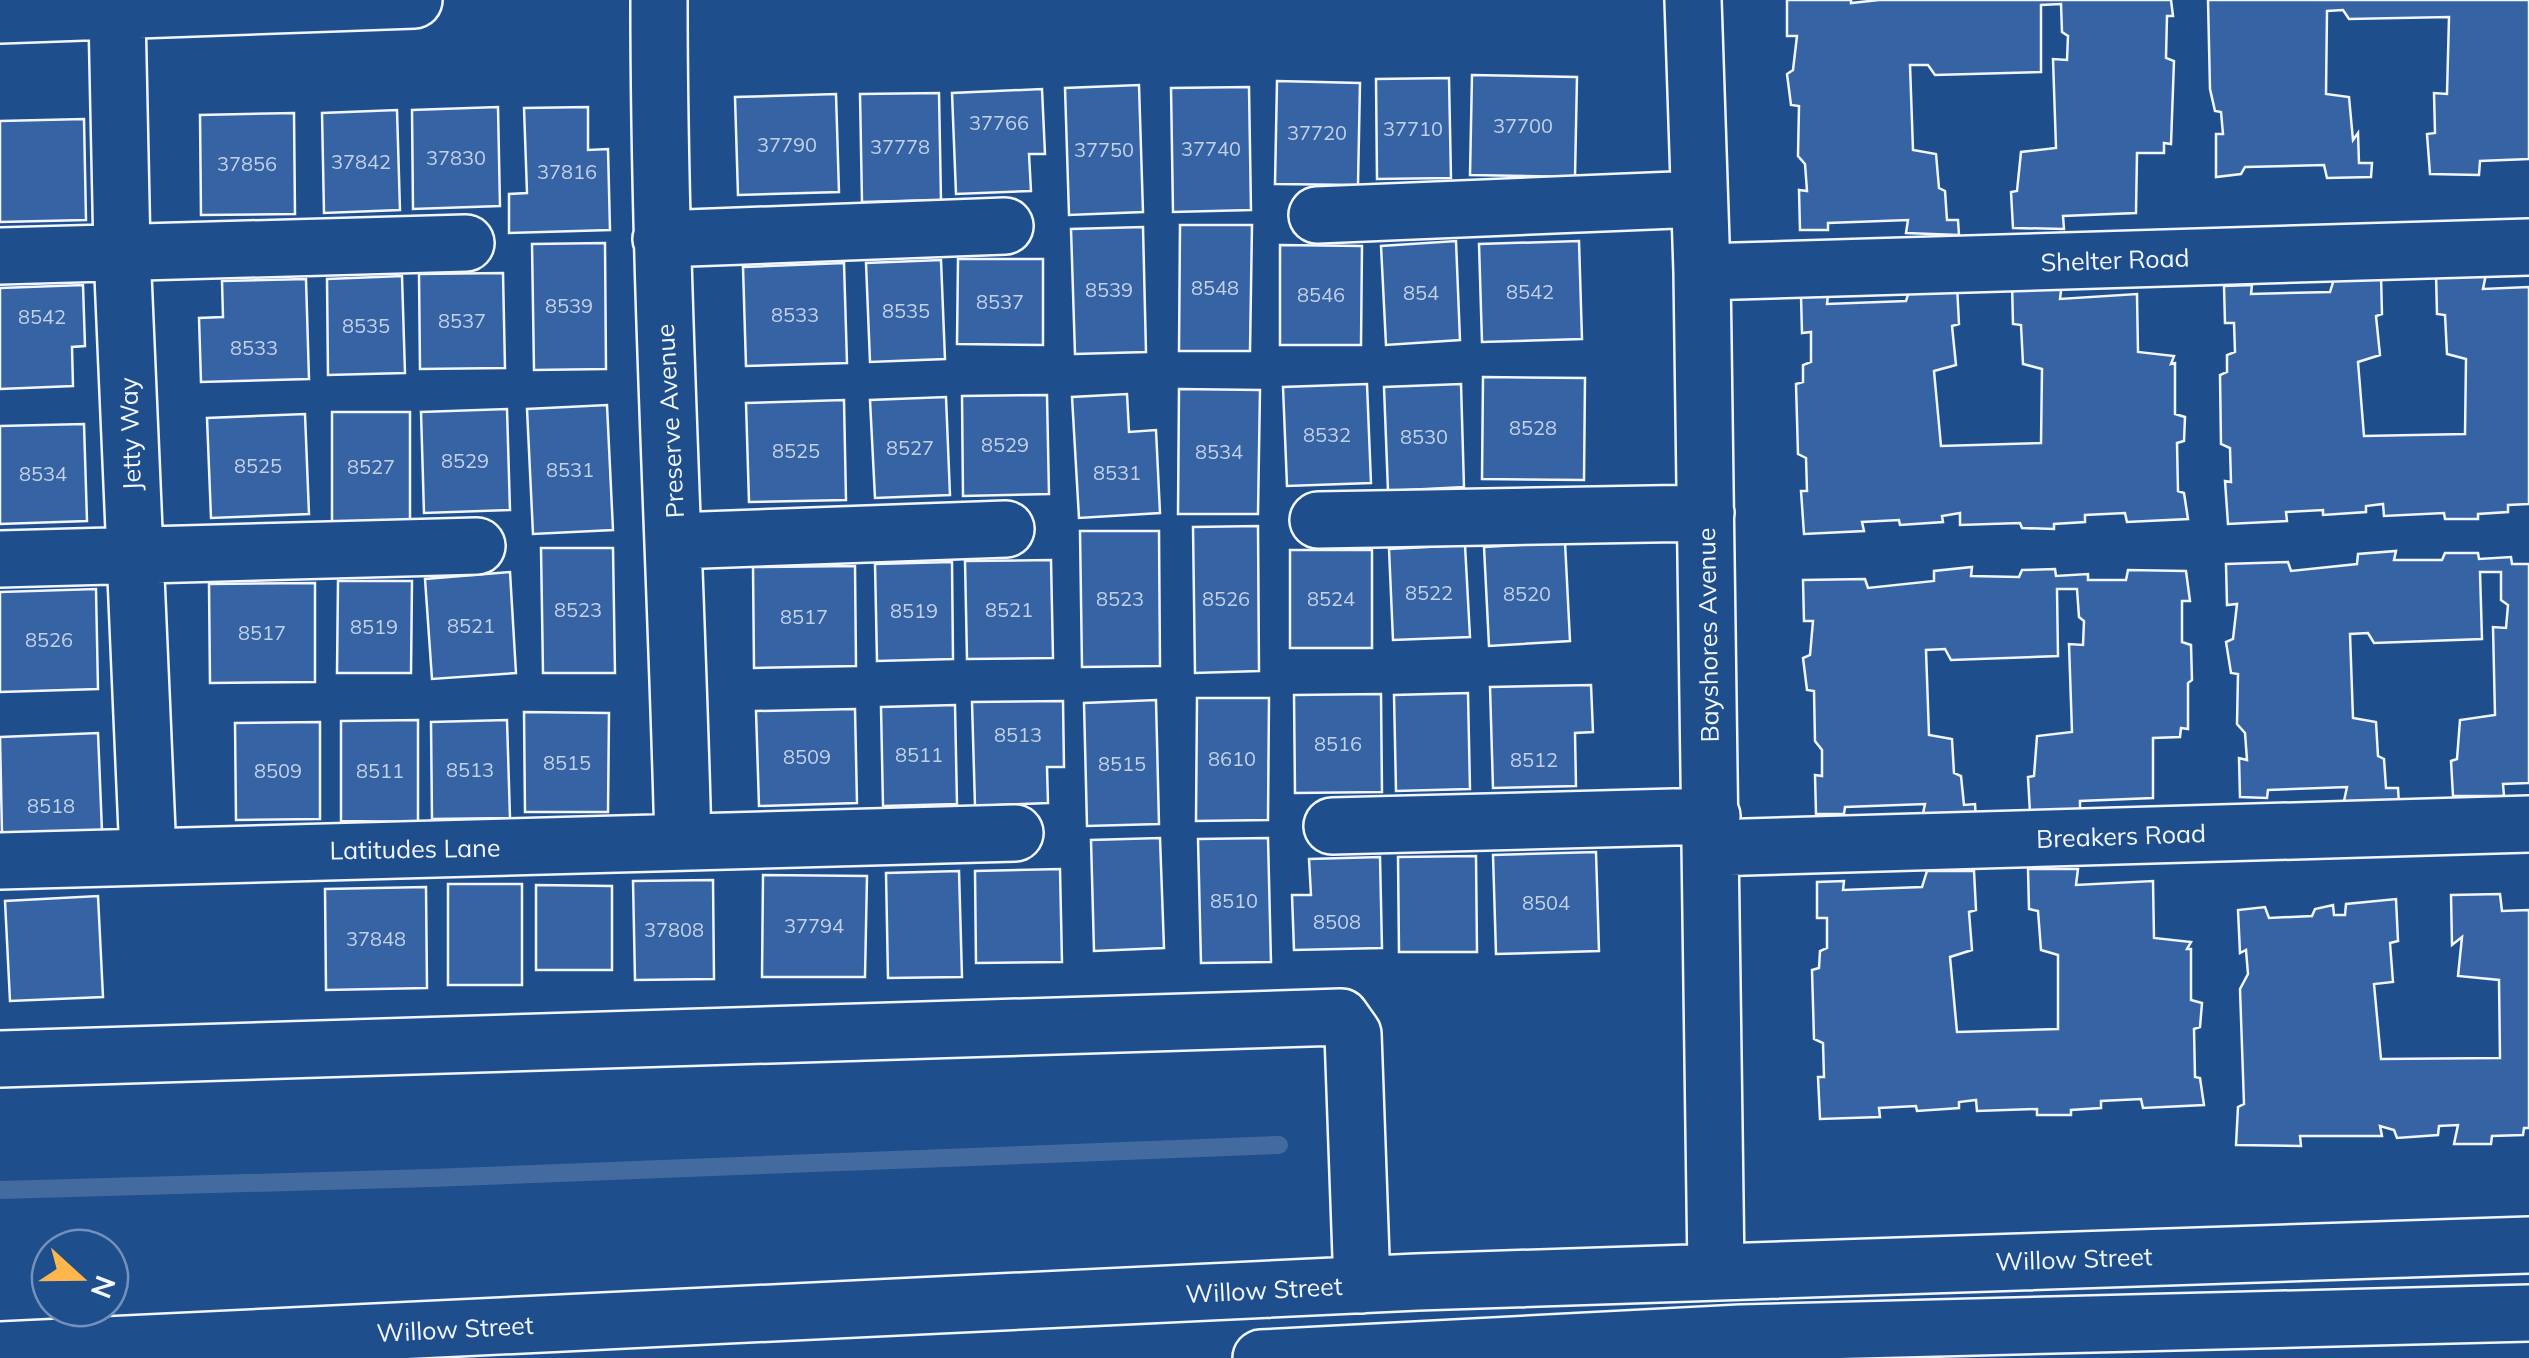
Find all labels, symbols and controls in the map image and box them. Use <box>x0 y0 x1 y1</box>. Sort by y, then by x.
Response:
house number: 37766 <box>969 110 1029 135</box>
house number: 37700 <box>1493 113 1553 138</box>
house number: 37710 <box>1383 116 1443 141</box>
house number: 37720 <box>1287 120 1347 145</box>
house number: 37790 <box>757 132 817 157</box>
house number: 37778 <box>870 134 930 159</box>
house number: 37740 <box>1181 136 1241 161</box>
house number: 37750 <box>1074 137 1134 162</box>
house number: 37830 <box>426 145 486 170</box>
house number: 37842 <box>331 149 391 174</box>
house number: 37856 <box>217 151 277 176</box>
house number: 37816 <box>537 159 597 184</box>
street label: Shelter Road <box>2040 241 2190 278</box>
house number: 8548 <box>1191 275 1239 300</box>
house number: 8539 <box>1085 277 1133 302</box>
house number: 8542 <box>1506 279 1554 304</box>
house number: 854 <box>1403 280 1439 305</box>
house number: 8546 <box>1297 282 1345 307</box>
house number: 8537 <box>976 289 1024 314</box>
house number: 8539 <box>545 293 593 318</box>
house number: 8535 <box>882 298 930 323</box>
house number: 8533 <box>771 302 819 327</box>
house number: 8542 <box>18 304 66 329</box>
house number: 8537 <box>438 308 486 333</box>
house number: 8535 <box>342 313 390 338</box>
street label: Preserve Avenue <box>649 323 690 519</box>
house number: 8533 <box>230 335 278 360</box>
street label: Jetty Way <box>112 377 147 491</box>
house number: 8528 <box>1509 415 1557 440</box>
house number: 8532 <box>1303 422 1351 447</box>
house number: 8530 <box>1400 424 1448 449</box>
house number: 8529 <box>981 432 1029 457</box>
house number: 8527 <box>886 435 934 460</box>
house number: 8525 <box>772 438 820 463</box>
house number: 8534 <box>1195 439 1243 464</box>
house number: 8529 <box>441 448 489 473</box>
house number: 8525 <box>234 453 282 478</box>
house number: 8527 <box>347 454 395 479</box>
house number: 8531 <box>546 457 594 482</box>
house number: 8531 <box>1093 460 1141 485</box>
house number: 8534 <box>19 461 67 486</box>
street label: Bayshores Avenue <box>1690 527 1725 743</box>
house number: 8522 <box>1405 580 1453 605</box>
house number: 8520 <box>1503 581 1551 606</box>
house number: 8523 <box>1096 586 1144 611</box>
house number: 8526 <box>1202 586 1250 611</box>
house number: 8524 <box>1307 586 1355 611</box>
house number: 8523 <box>554 597 602 622</box>
house number: 8521 <box>985 597 1033 622</box>
house number: 8519 <box>890 598 938 623</box>
house number: 8517 <box>780 604 828 629</box>
house number: 8521 <box>447 613 495 638</box>
house number: 8519 <box>350 614 398 639</box>
house number: 8517 <box>238 620 286 645</box>
house number: 8526 <box>25 627 73 652</box>
house number: 8513 <box>994 722 1042 747</box>
house number: 8516 <box>1314 731 1362 756</box>
house number: 8511 <box>895 742 943 767</box>
house number: 8509 <box>783 744 831 769</box>
house number: 8610 <box>1208 746 1256 771</box>
house number: 8512 <box>1510 747 1558 772</box>
house number: 8515 <box>543 750 591 775</box>
house number: 8515 <box>1098 751 1146 776</box>
house number: 8513 <box>446 757 494 782</box>
house number: 8509 <box>254 758 302 783</box>
house number: 8511 <box>356 758 404 783</box>
house number: 8518 <box>27 793 75 818</box>
street label: Breakers Road <box>2036 817 2206 854</box>
street label: Latitudes Lane <box>329 832 501 865</box>
house number: 8510 <box>1210 888 1258 913</box>
house number: 8504 <box>1522 890 1570 915</box>
house number: 8508 <box>1313 909 1361 934</box>
house number: 37794 <box>784 913 844 938</box>
house number: 37808 <box>644 917 704 942</box>
house number: 37848 <box>346 926 406 951</box>
north arrow <box>30 1228 130 1328</box>
street label: Willow Street <box>1995 1240 2153 1277</box>
street label: Willow Street <box>1185 1270 1343 1309</box>
text: N <box>84 1271 124 1303</box>
street label: Willow Street <box>376 1309 534 1348</box>

